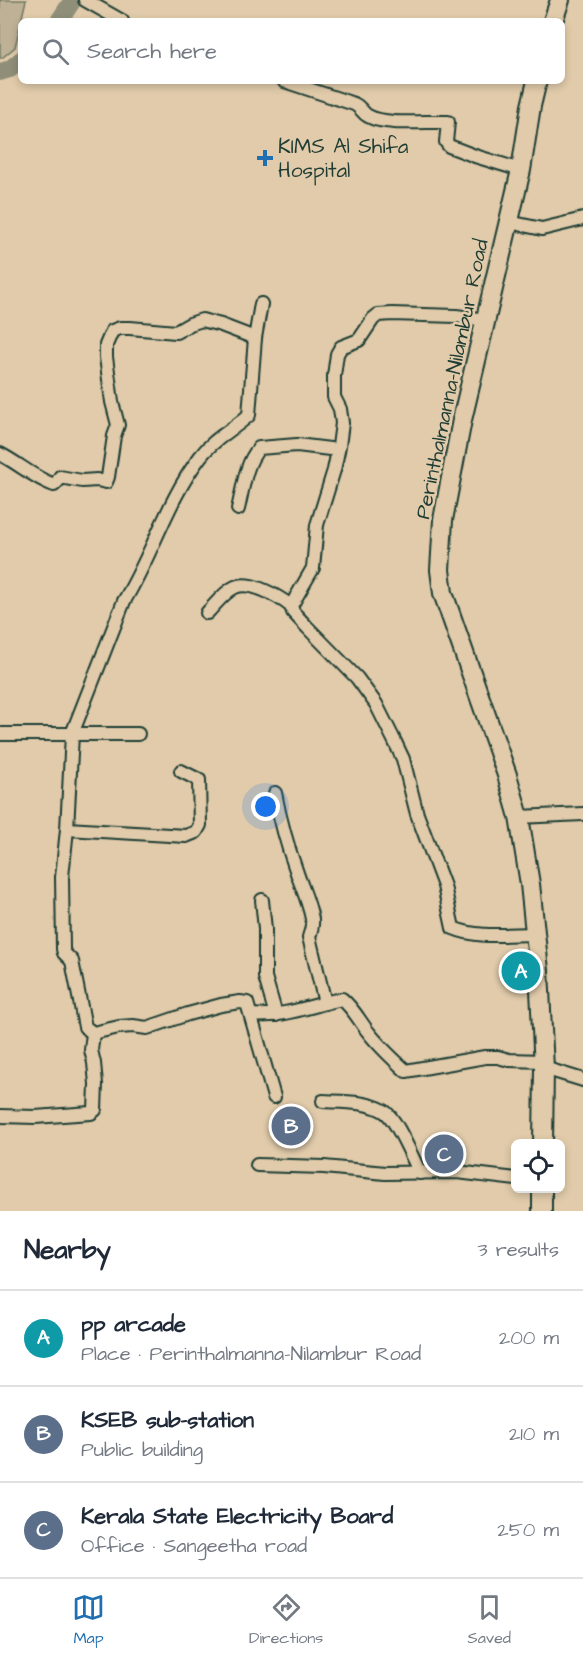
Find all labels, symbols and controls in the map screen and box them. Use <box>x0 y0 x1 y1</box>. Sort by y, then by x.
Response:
search box <box>18 18 565 84</box>
icon: search <box>39 35 72 68</box>
text: Search here <box>87 36 217 67</box>
place label: KIMS Al Shifa Hospital <box>278 132 409 186</box>
marker: KIMS Al Shifa Hospital <box>256 149 274 167</box>
street label: Perinthalmanna-Nilambur Road <box>408 236 496 522</box>
your location <box>251 792 280 821</box>
pin: A <box>502 948 540 994</box>
pin: B <box>272 1104 310 1148</box>
pin: C <box>424 1132 464 1176</box>
map controls <box>511 1139 565 1193</box>
button: locate <box>511 1139 565 1193</box>
text: Nearby <box>24 1232 111 1268</box>
text: 3 results <box>477 1236 559 1264</box>
text: pp arcade <box>81 1309 186 1340</box>
text: A <box>37 1324 50 1352</box>
text: 200 m <box>499 1324 559 1352</box>
text: Place · Perinthalmanna-Nilambur Road <box>81 1340 421 1368</box>
text: KSEB sub-station <box>81 1405 254 1436</box>
text: B <box>36 1420 51 1448</box>
text: 210 m <box>509 1420 559 1448</box>
text: Public building <box>81 1436 203 1464</box>
text: Kerala State Electricity Board <box>81 1501 393 1532</box>
text: C <box>36 1516 51 1544</box>
text: 250 m <box>497 1516 559 1544</box>
text: Office · Sangeetha road <box>81 1532 307 1560</box>
tab: Map <box>72 1591 105 1649</box>
tab: Directions <box>249 1591 323 1649</box>
tab: Saved <box>467 1591 511 1649</box>

